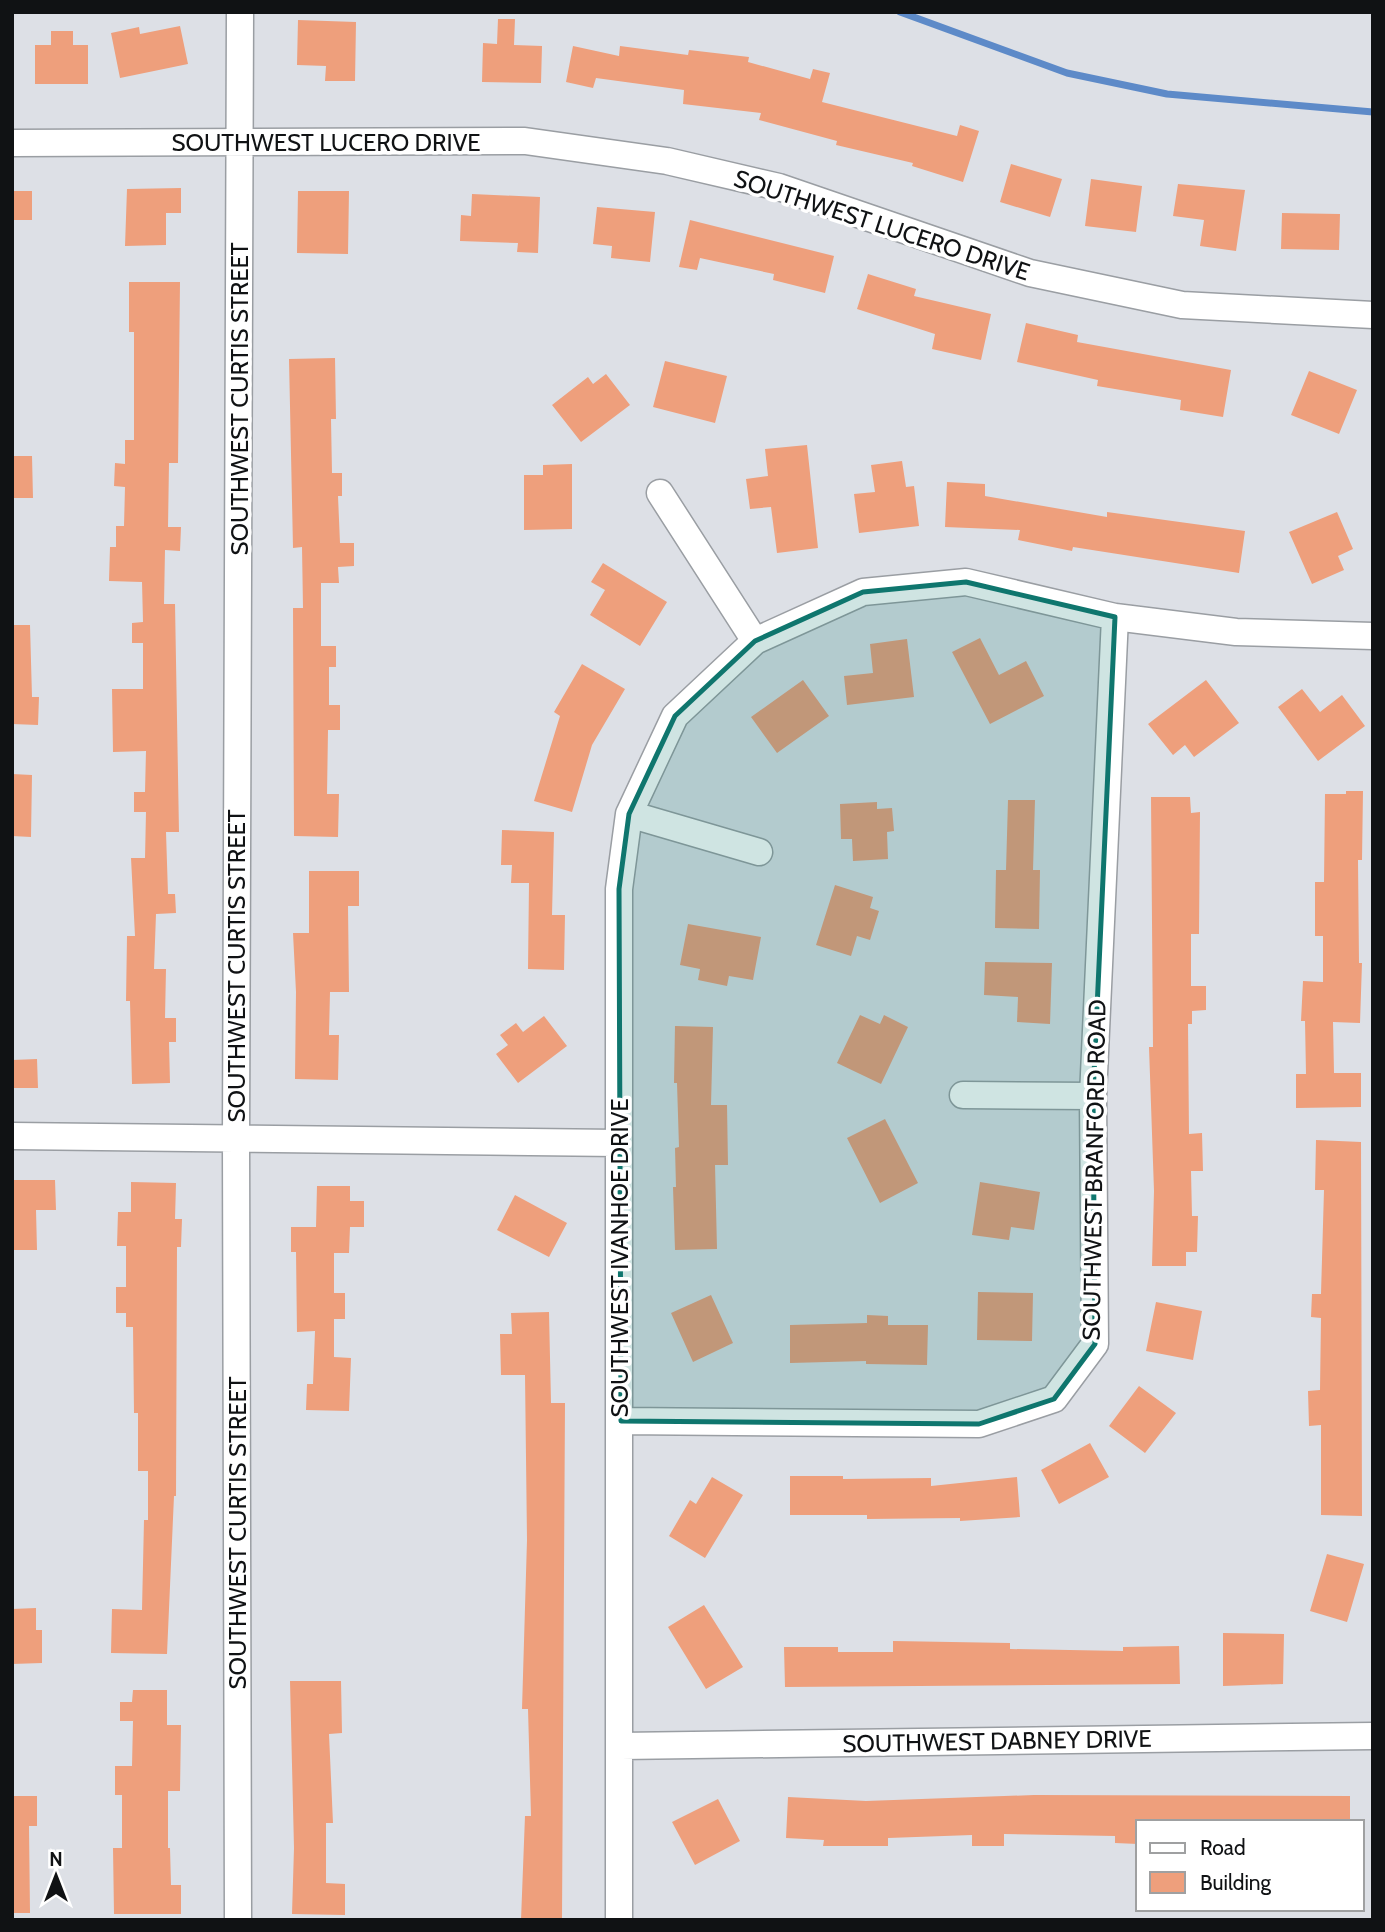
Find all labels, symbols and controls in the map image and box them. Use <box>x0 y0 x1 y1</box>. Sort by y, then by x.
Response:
street label: SOUTHWEST LUCERO DRIVE <box>171 128 481 157</box>
street label: SOUTHWEST LUCERO DRIVE <box>730 163 1034 287</box>
street label: SOUTHWEST CURTIS STREET <box>225 242 254 556</box>
street label: SOUTHWEST CURTIS STREET <box>222 809 251 1123</box>
street label: SOUTHWEST BRANFORD ROAD <box>1077 999 1111 1341</box>
street label: SOUTHWEST IVANHOE DRIVE <box>605 1098 634 1418</box>
street label: SOUTHWEST CURTIS STREET <box>223 1376 252 1690</box>
street label: SOUTHWEST DABNEY DRIVE <box>842 1724 1152 1758</box>
legend <box>1136 1820 1364 1911</box>
text: Road <box>1200 1835 1246 1860</box>
north arrow <box>21 1841 91 1911</box>
text: N <box>49 1848 63 1871</box>
text: Building <box>1200 1870 1272 1895</box>

